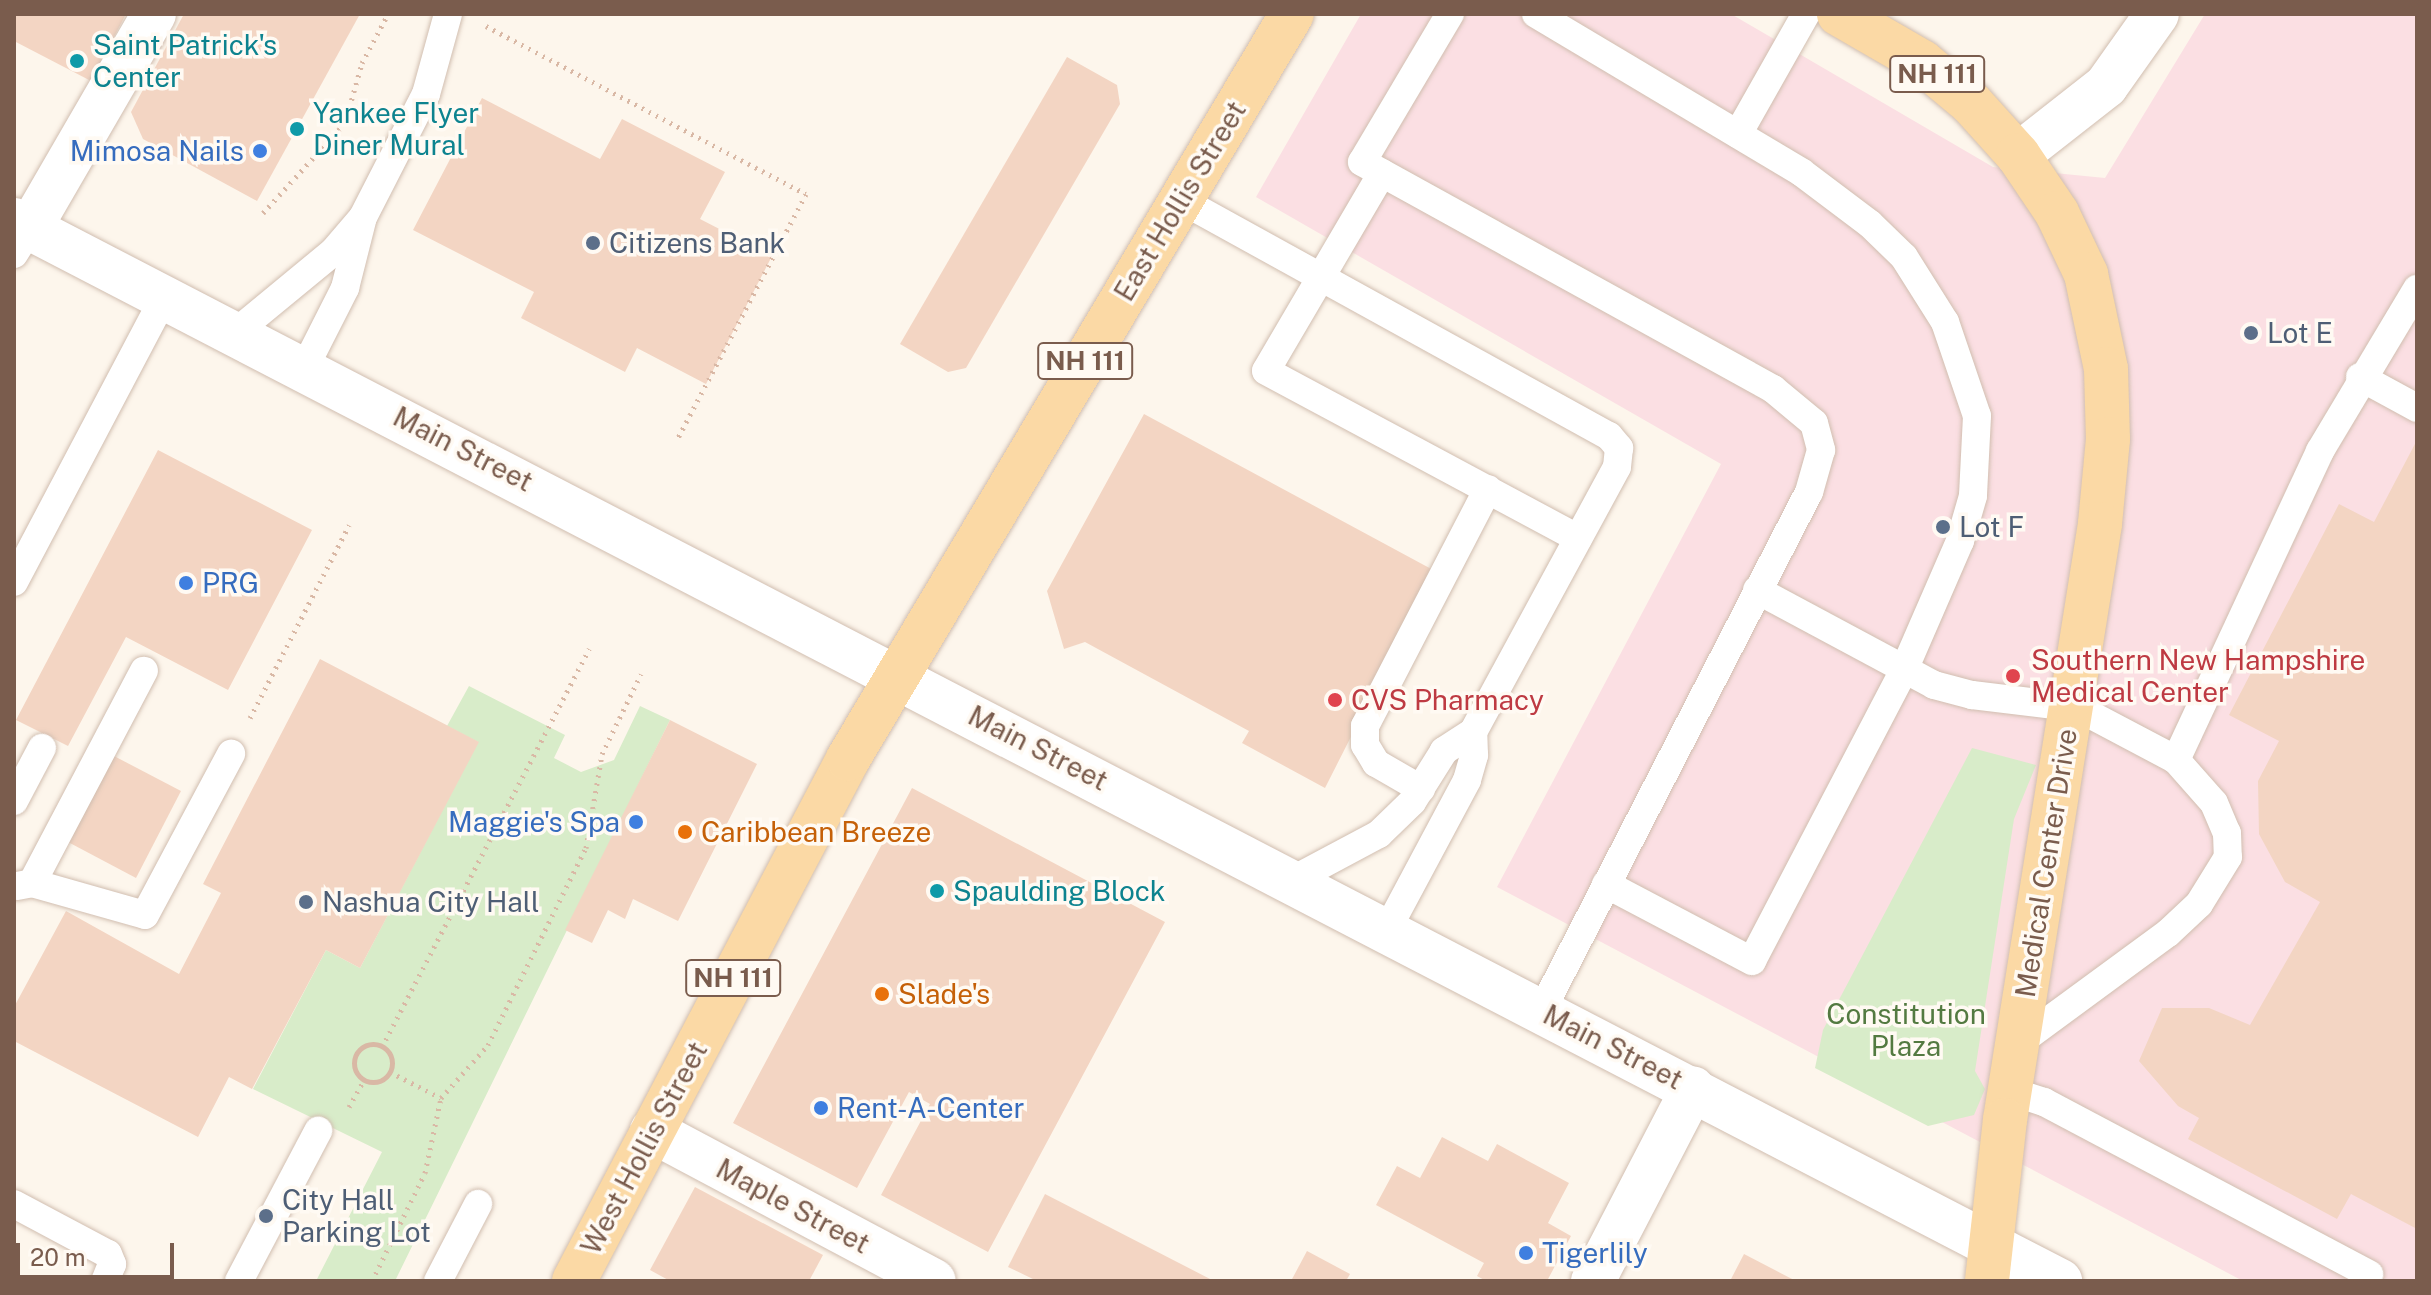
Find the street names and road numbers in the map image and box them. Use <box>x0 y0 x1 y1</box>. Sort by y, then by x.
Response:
road number: NH 111 <box>1889 52 1985 96</box>
street label: East Hollis Street <box>1107 95 1253 307</box>
road number: NH 111 <box>1037 339 1133 383</box>
street label: Main Street <box>388 400 538 498</box>
street label: Main Street <box>963 699 1113 797</box>
street label: Medical Center Drive <box>2008 726 2084 1000</box>
road number: NH 111 <box>685 956 781 1000</box>
street label: Main Street <box>1538 998 1688 1096</box>
street label: West Hollis Street <box>574 1036 714 1260</box>
street label: Maple Street <box>710 1151 876 1261</box>

